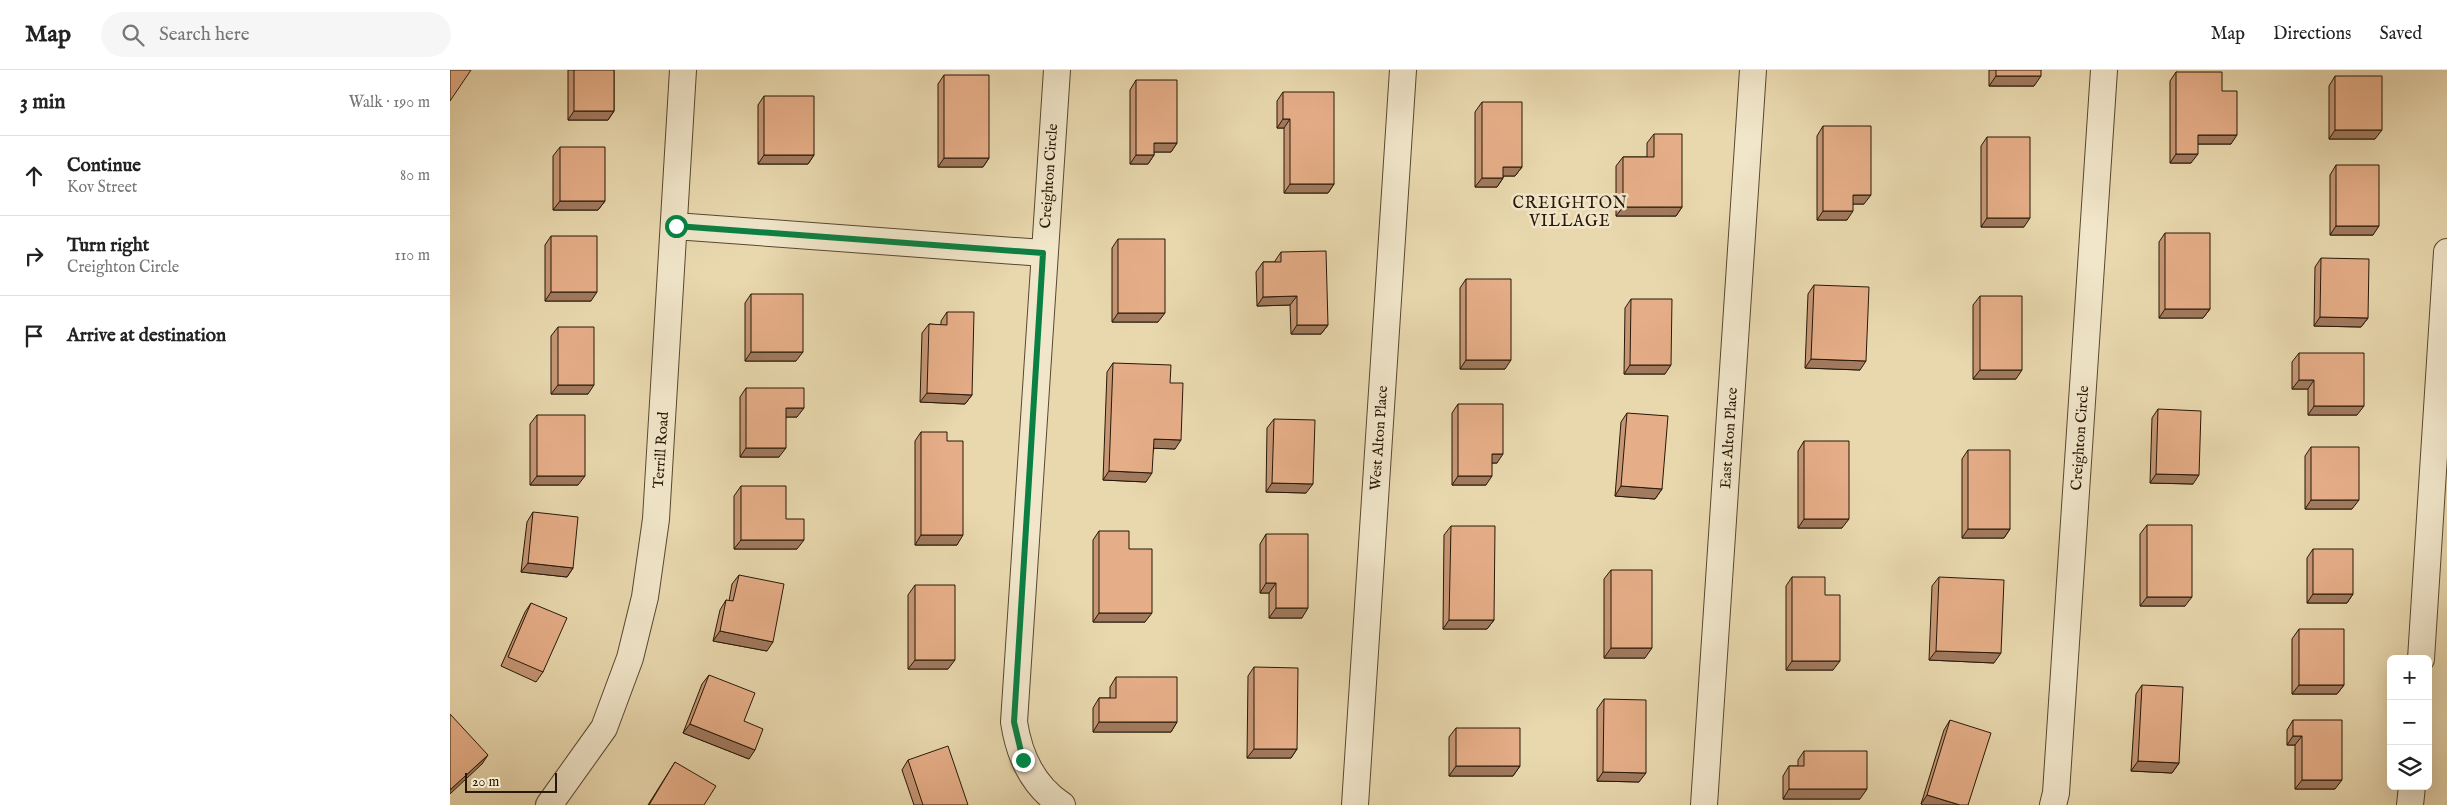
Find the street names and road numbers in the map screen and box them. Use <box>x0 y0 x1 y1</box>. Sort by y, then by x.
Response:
street label: Creighton Circle <box>1036 123 1062 229</box>
street label: West Alton Place <box>1366 385 1392 491</box>
street label: Creighton Circle <box>2067 385 2093 491</box>
street label: East Alton Place <box>1716 386 1742 489</box>
street label: Terrill Road <box>649 410 673 489</box>

